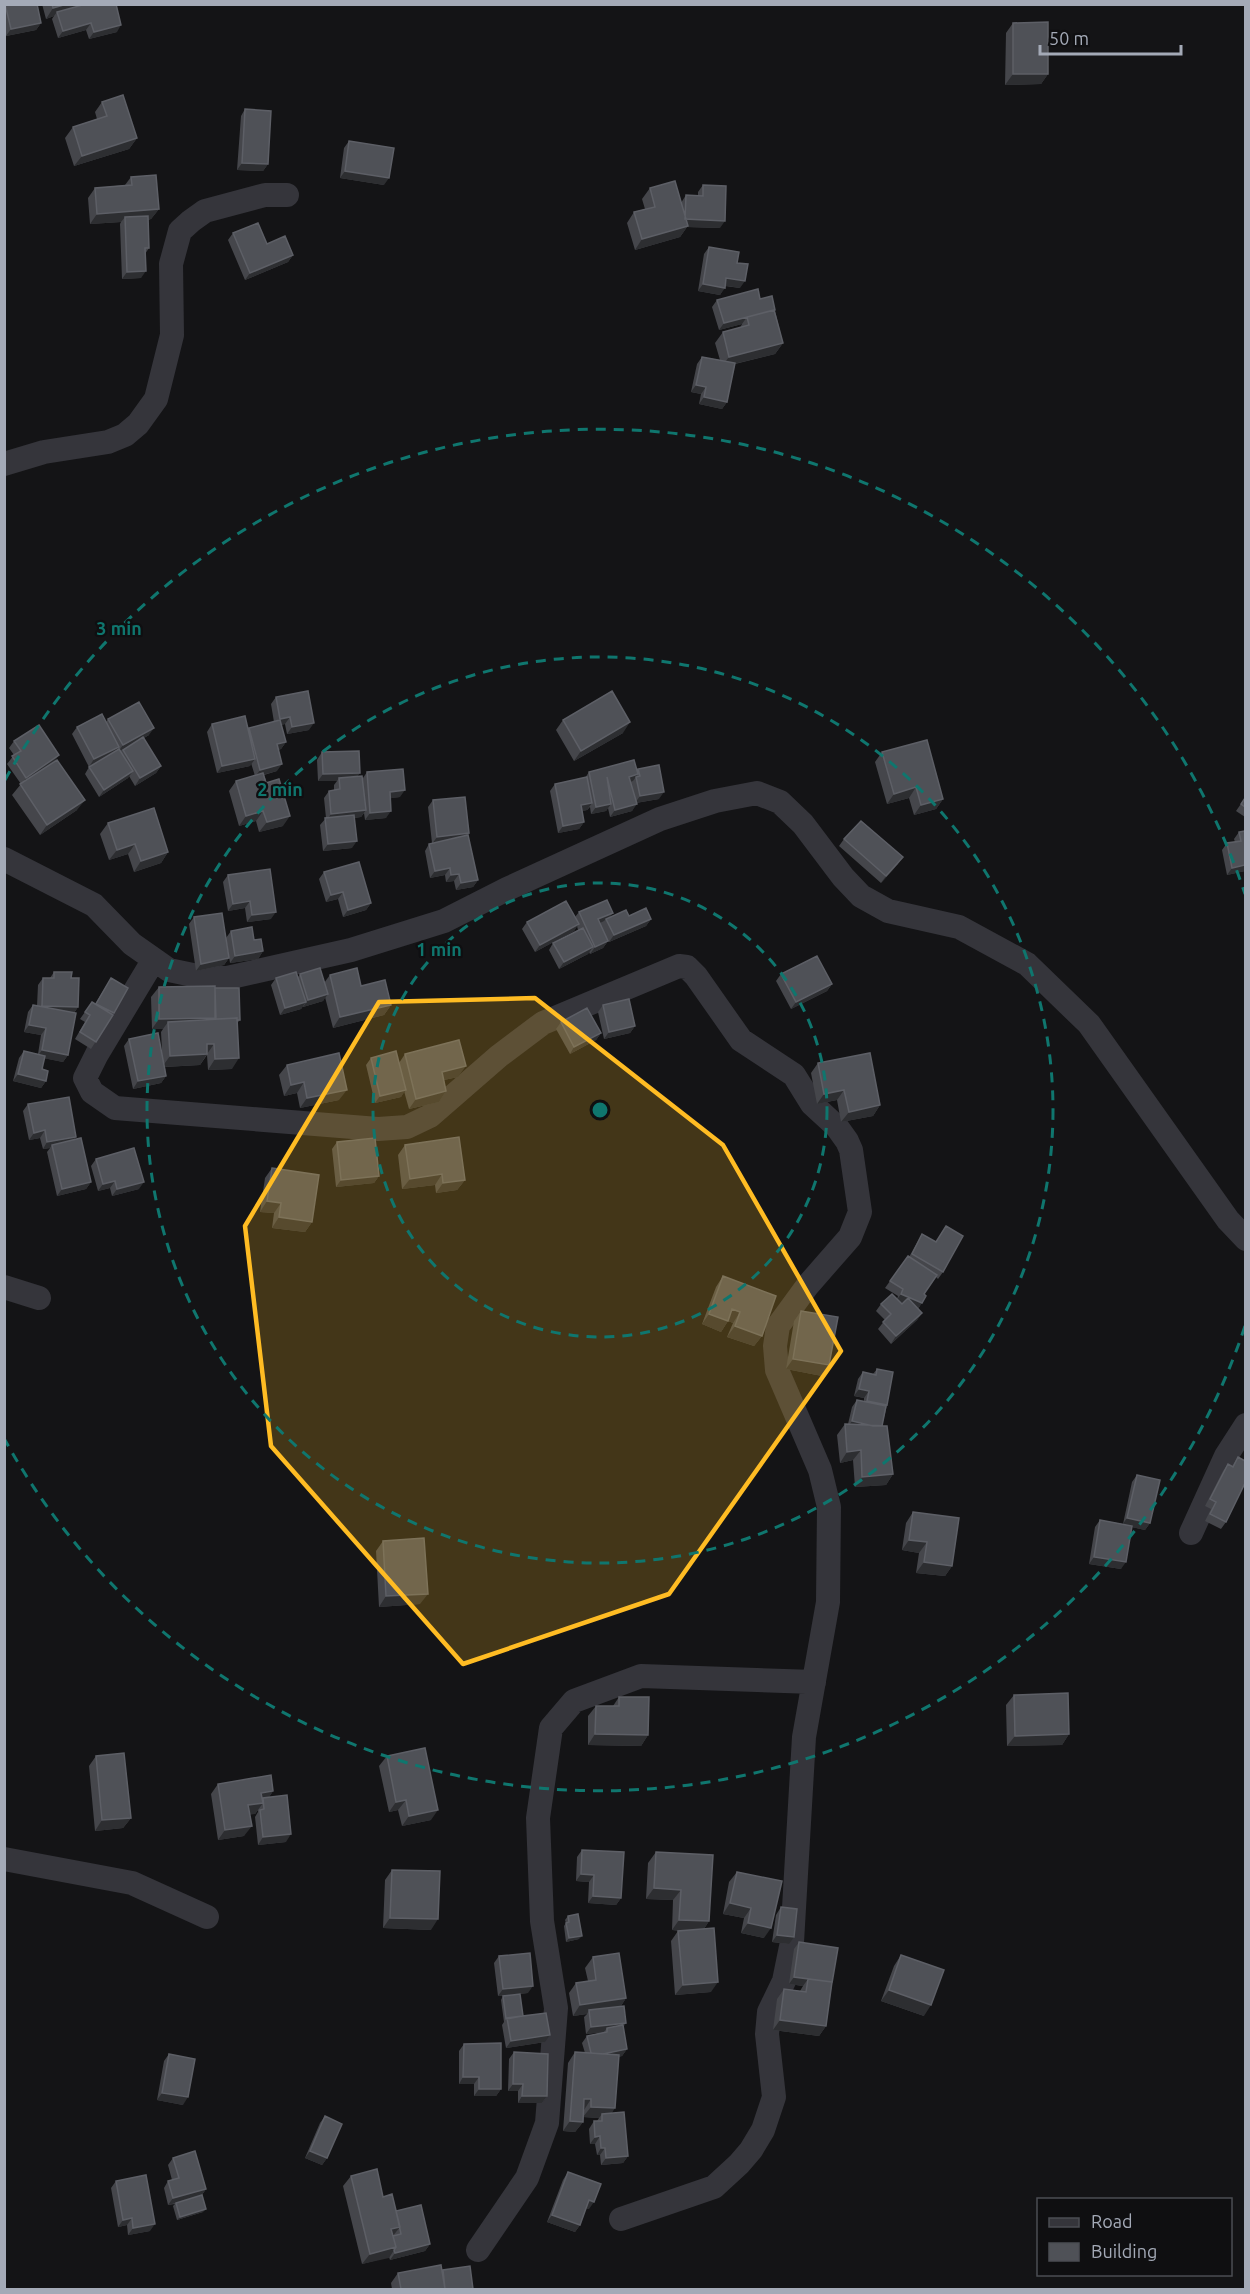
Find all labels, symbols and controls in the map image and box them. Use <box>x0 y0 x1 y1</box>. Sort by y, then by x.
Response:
scale bar <box>1040 18 1181 56</box>
text: 50 m <box>1049 28 1089 48</box>
text: 3 min <box>96 618 142 638</box>
text: 2 min <box>257 779 303 799</box>
text: 1 min <box>416 939 462 959</box>
centre of rings <box>590 1100 610 1120</box>
legend <box>1037 2198 1232 2276</box>
text: Road <box>1091 2211 1133 2231</box>
text: Building <box>1091 2241 1157 2261</box>

